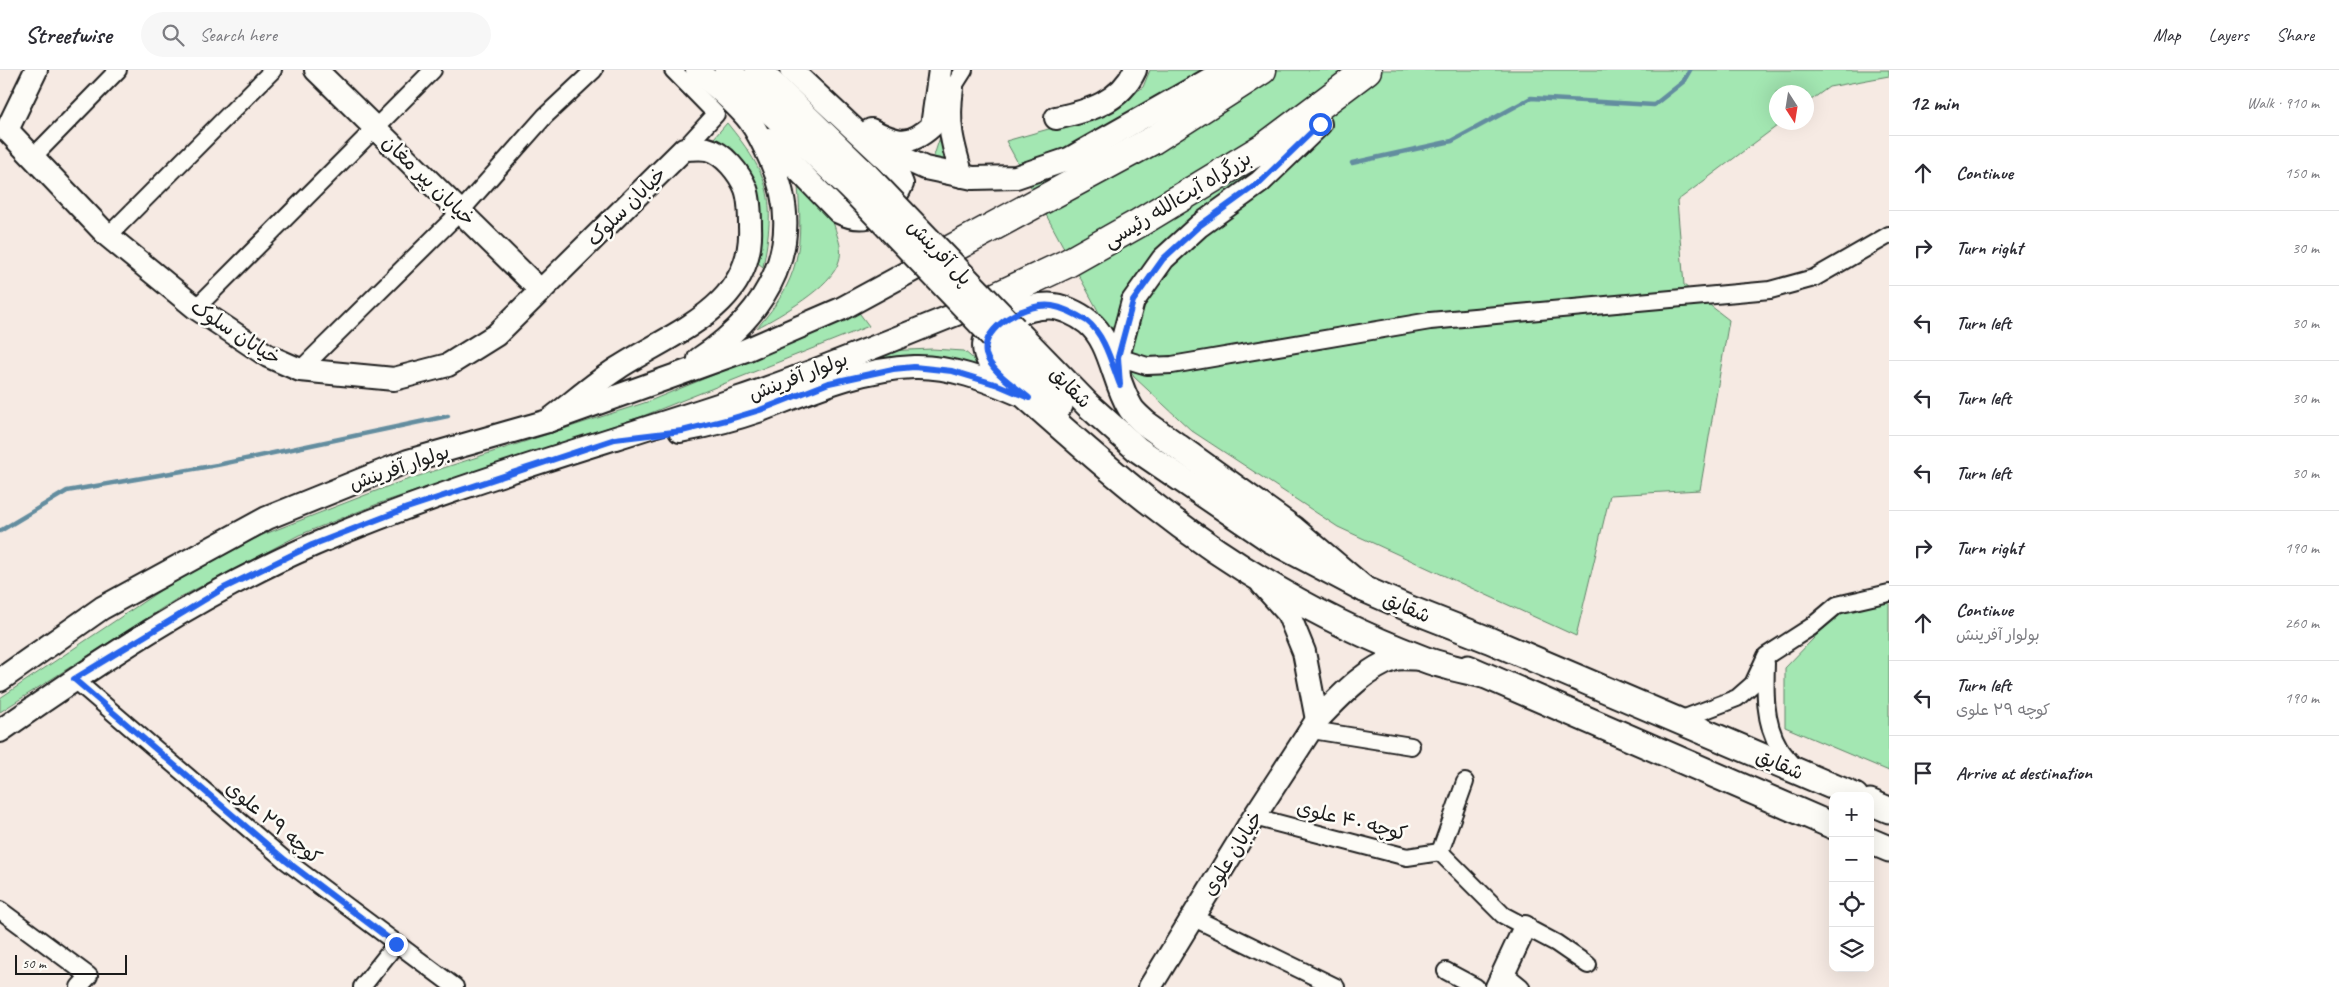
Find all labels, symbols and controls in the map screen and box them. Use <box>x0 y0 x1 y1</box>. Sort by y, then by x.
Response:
search box <box>141 12 491 57</box>
text: Streetwise <box>25 20 111 50</box>
icon: search <box>159 21 187 49</box>
text: Search here <box>199 23 277 47</box>
text: Map <box>2153 24 2181 46</box>
text: Layers <box>2209 24 2248 46</box>
text: Share <box>2276 24 2314 46</box>
north arrow <box>1769 85 1814 130</box>
text: 12 min <box>1909 90 1959 116</box>
text: Walk · 910 m <box>2247 93 2319 113</box>
route start <box>1309 113 1332 136</box>
street label: خیابان پیر مغان <box>377 130 481 231</box>
street label: بزرگراه آیت‌الله رئیسی <box>1099 145 1256 253</box>
icon: ahead <box>1909 159 1937 187</box>
street label: خیابان سلوک <box>581 161 672 252</box>
text: Continue <box>1956 161 2013 185</box>
text: 150 m <box>2285 163 2319 183</box>
street label: پل آفرینش <box>902 214 977 291</box>
icon: right <box>1909 234 1937 262</box>
text: Turn right <box>1956 236 2023 260</box>
text: 30 m <box>2292 238 2319 258</box>
street label: خیابان سلوک <box>185 294 286 372</box>
icon: left <box>1909 309 1937 337</box>
text: Turn left <box>1956 311 2011 335</box>
text: 30 m <box>2292 313 2319 333</box>
street label: بولوار آفرینش <box>745 346 852 408</box>
street label: شقایق <box>1044 361 1097 414</box>
icon: left <box>1909 384 1937 412</box>
text: Turn left <box>1956 386 2011 410</box>
text: 30 m <box>2292 388 2319 408</box>
street label: بولوار آفرینش <box>346 439 453 497</box>
icon: left <box>1909 459 1937 487</box>
text: Turn left <box>1956 461 2011 485</box>
text: 30 m <box>2292 463 2319 483</box>
icon: right <box>1909 534 1937 562</box>
text: Turn right <box>1956 536 2023 560</box>
text: 190 m <box>2285 538 2319 558</box>
street label: شقایق <box>1379 586 1434 629</box>
text: Continue <box>1956 598 2013 622</box>
icon: ahead <box>1909 609 1937 637</box>
text: 260 m <box>2285 613 2319 633</box>
text: بولوار آفرینش <box>1956 625 2040 645</box>
text: Turn left <box>1956 673 2011 697</box>
icon: left <box>1909 684 1937 712</box>
text: 190 m <box>2285 688 2319 708</box>
text: کوچه ۲۹ علوی <box>1956 700 2050 720</box>
street label: شقایق <box>1752 743 1807 786</box>
icon: arrive <box>1909 759 1937 787</box>
text: Arrive at destination <box>1956 761 2092 785</box>
street label: کوچه ۲۹ علوی <box>220 775 327 871</box>
map controls <box>1829 792 1874 972</box>
button: + <box>1829 792 1874 837</box>
street label: کوچه ۴۰ علوی <box>1294 795 1410 847</box>
street label: خیابان علوی <box>1197 806 1269 901</box>
button: − <box>1829 837 1874 882</box>
button: locate <box>1829 882 1874 927</box>
button: layers <box>1829 927 1874 972</box>
route end <box>385 933 408 956</box>
scale bar <box>15 952 128 975</box>
text: 50 m <box>22 955 46 972</box>

